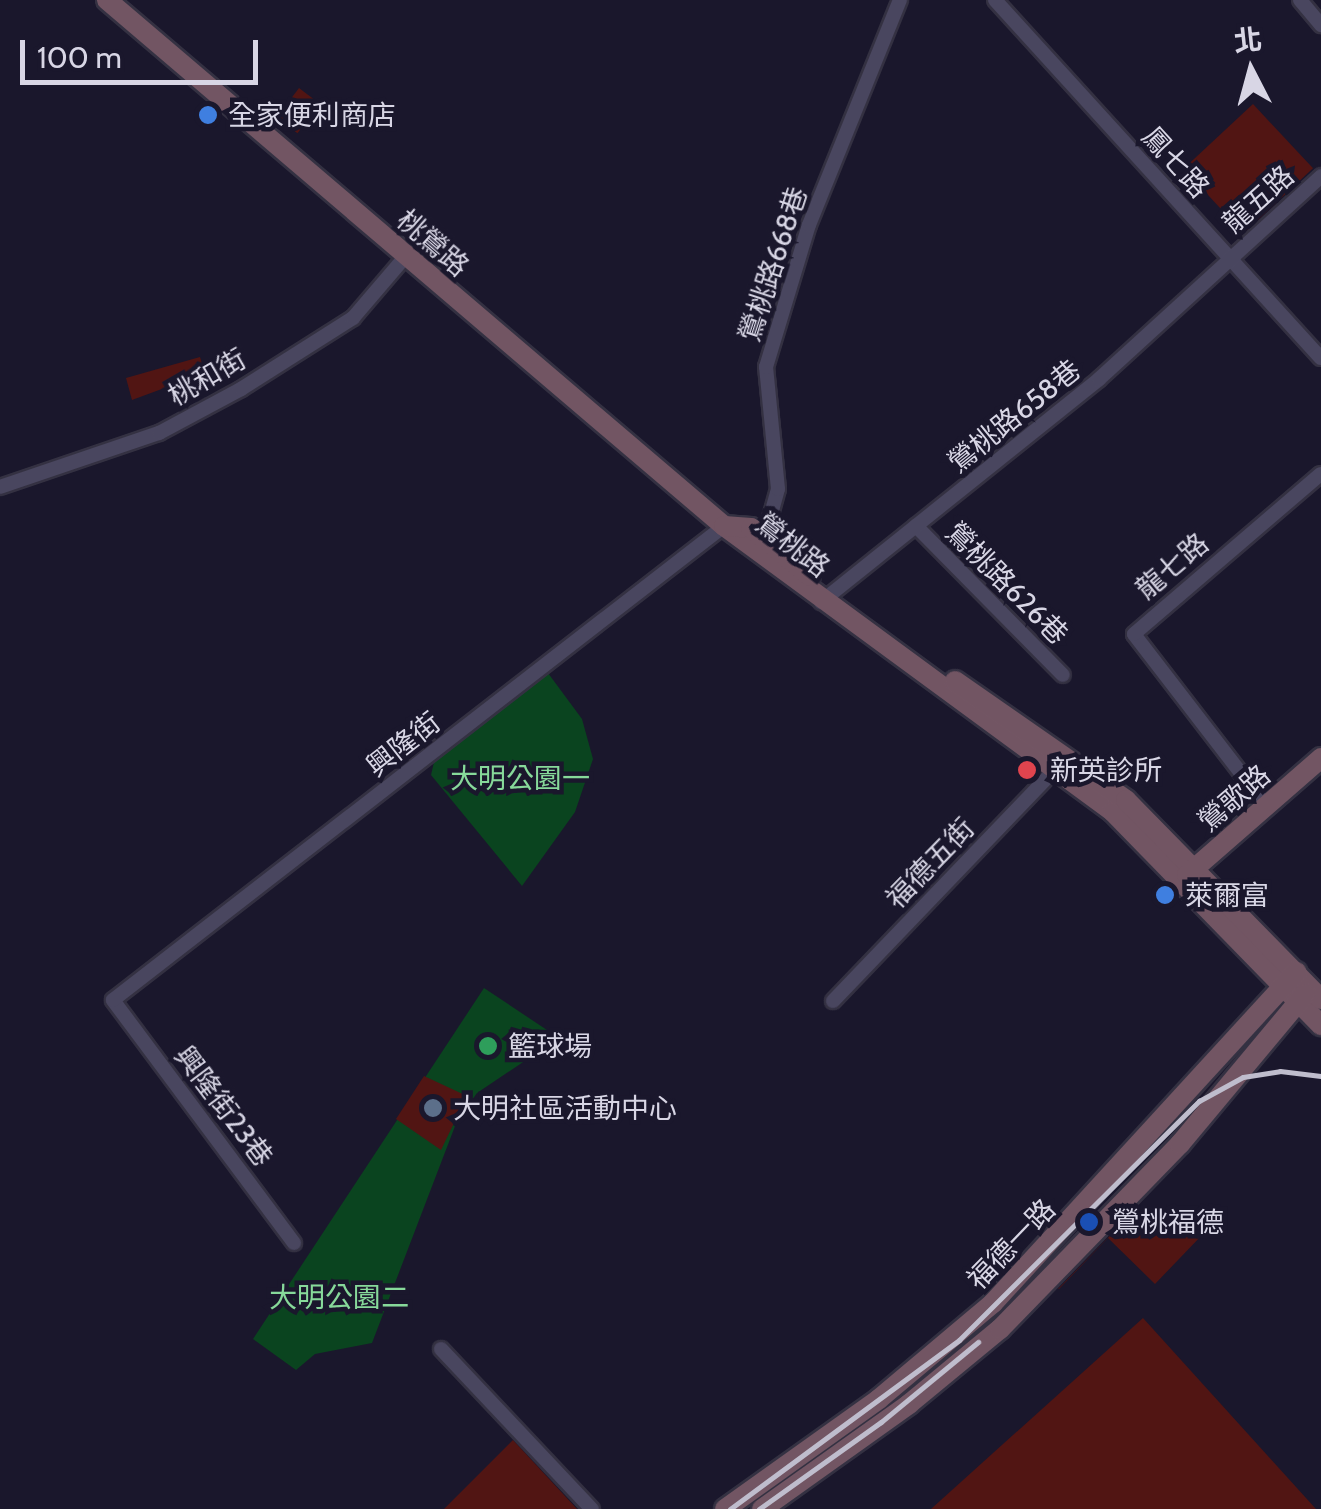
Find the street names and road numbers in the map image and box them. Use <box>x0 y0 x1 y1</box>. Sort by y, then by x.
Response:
street label: 鳳七路 <box>1135 120 1217 204</box>
street label: 龍五路 <box>1216 158 1300 240</box>
street label: 鶯桃路668巷 <box>732 182 814 346</box>
street label: 桃鶯路 <box>390 203 476 283</box>
street label: 桃和街 <box>162 341 252 413</box>
street label: 鶯桃路658巷 <box>941 353 1087 479</box>
street label: 鶯桃路 <box>750 506 836 584</box>
street label: 鶯桃路626巷 <box>939 515 1075 651</box>
street label: 龍七路 <box>1129 526 1215 606</box>
street label: 興隆街 <box>360 705 446 783</box>
street label: 鶯歌路 <box>1191 758 1277 838</box>
street label: 福德五街 <box>879 811 981 915</box>
street label: 興隆街23巷 <box>168 1039 280 1173</box>
street label: 福德一路 <box>960 1192 1062 1296</box>

